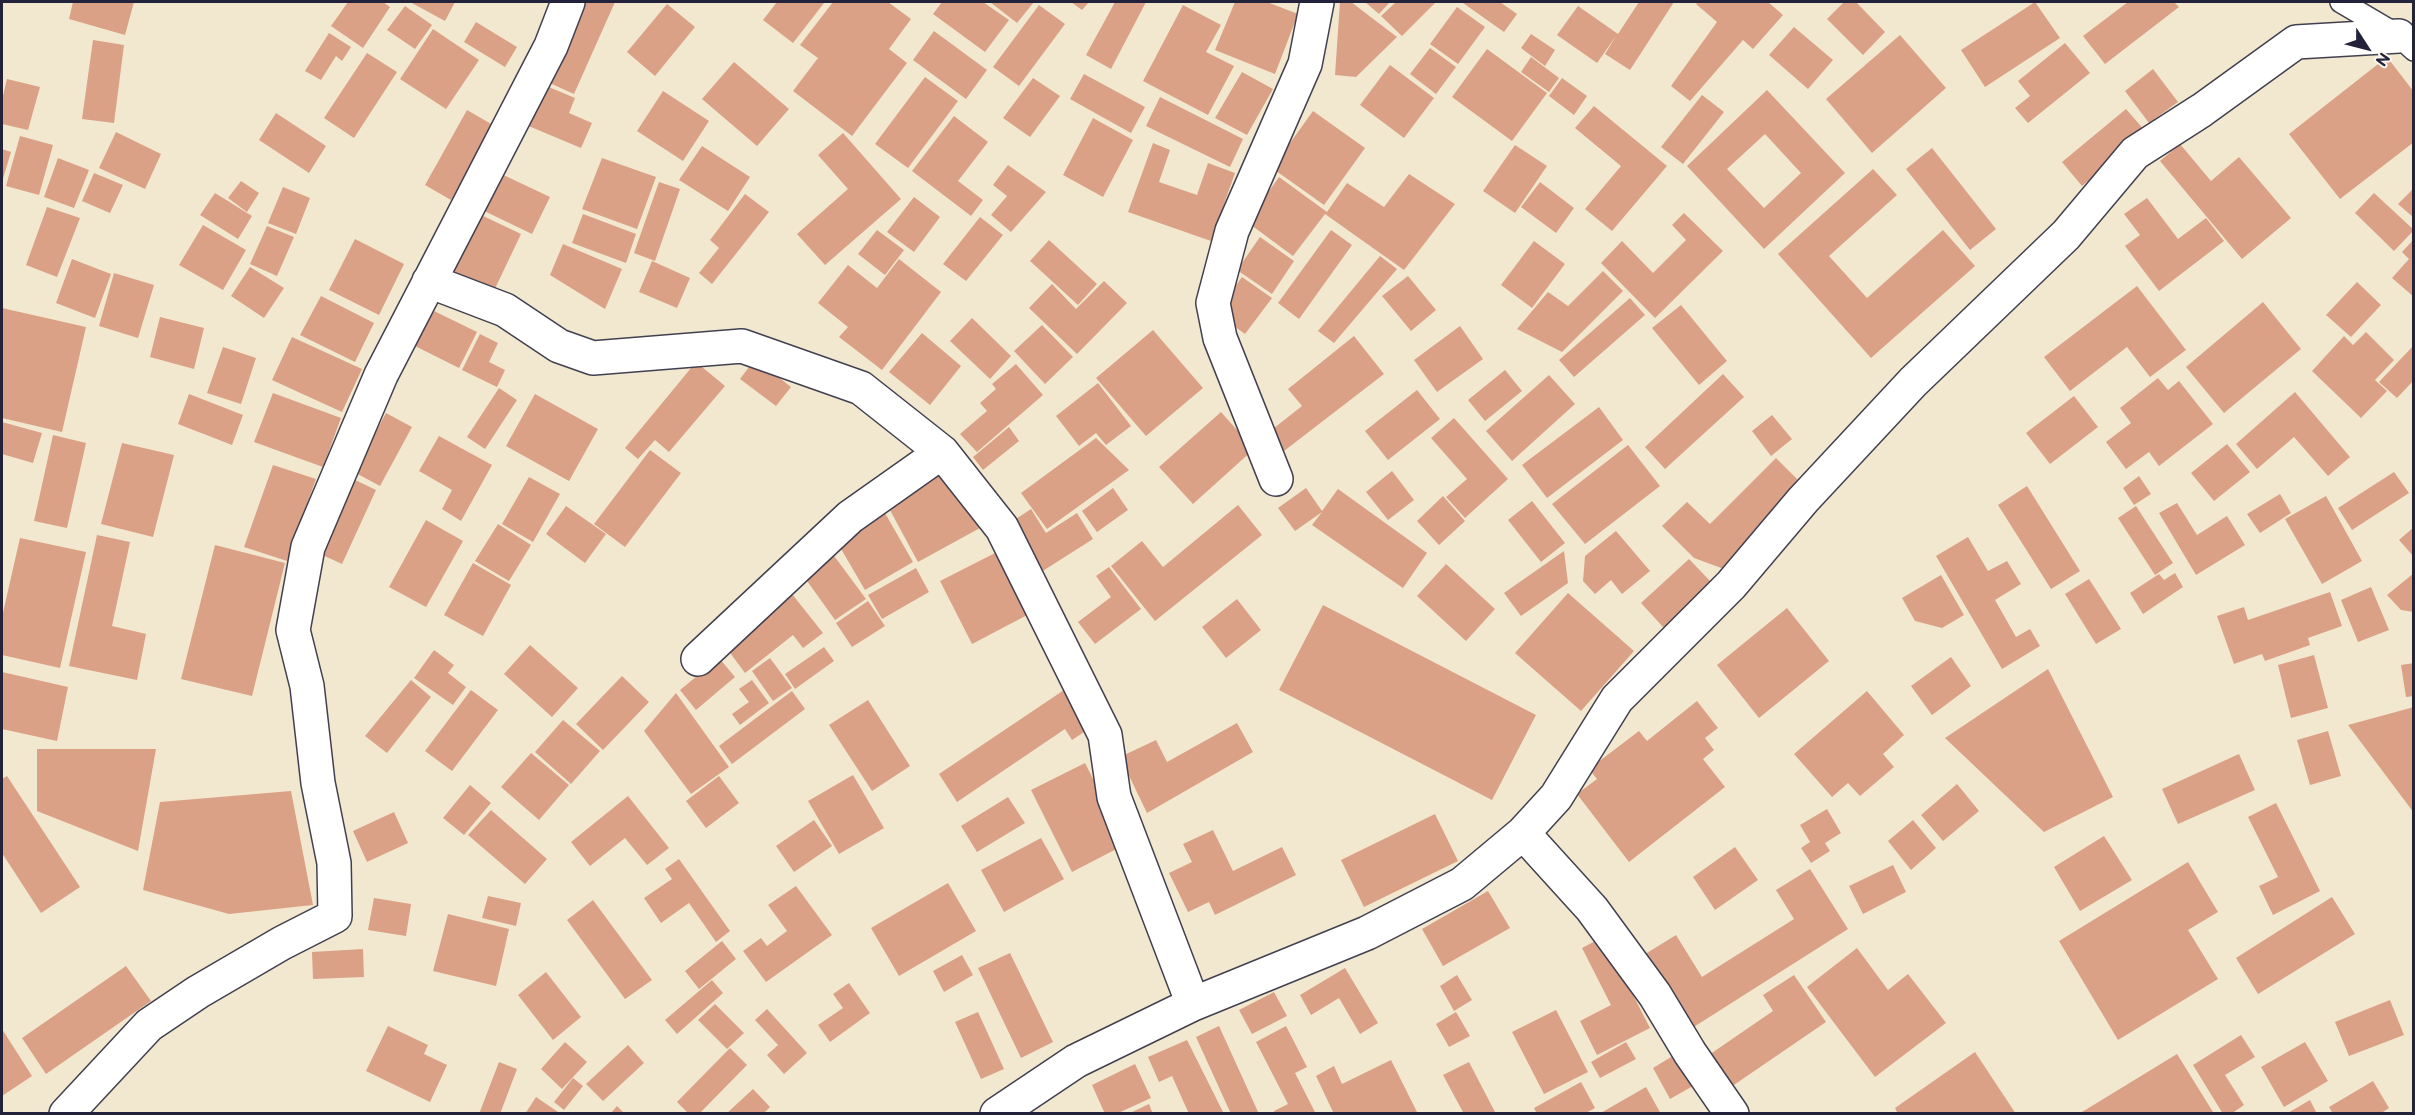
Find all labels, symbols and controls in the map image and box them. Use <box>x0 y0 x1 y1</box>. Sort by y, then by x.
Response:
north arrow <box>2337 18 2397 78</box>
text: N <box>2371 48 2393 69</box>

